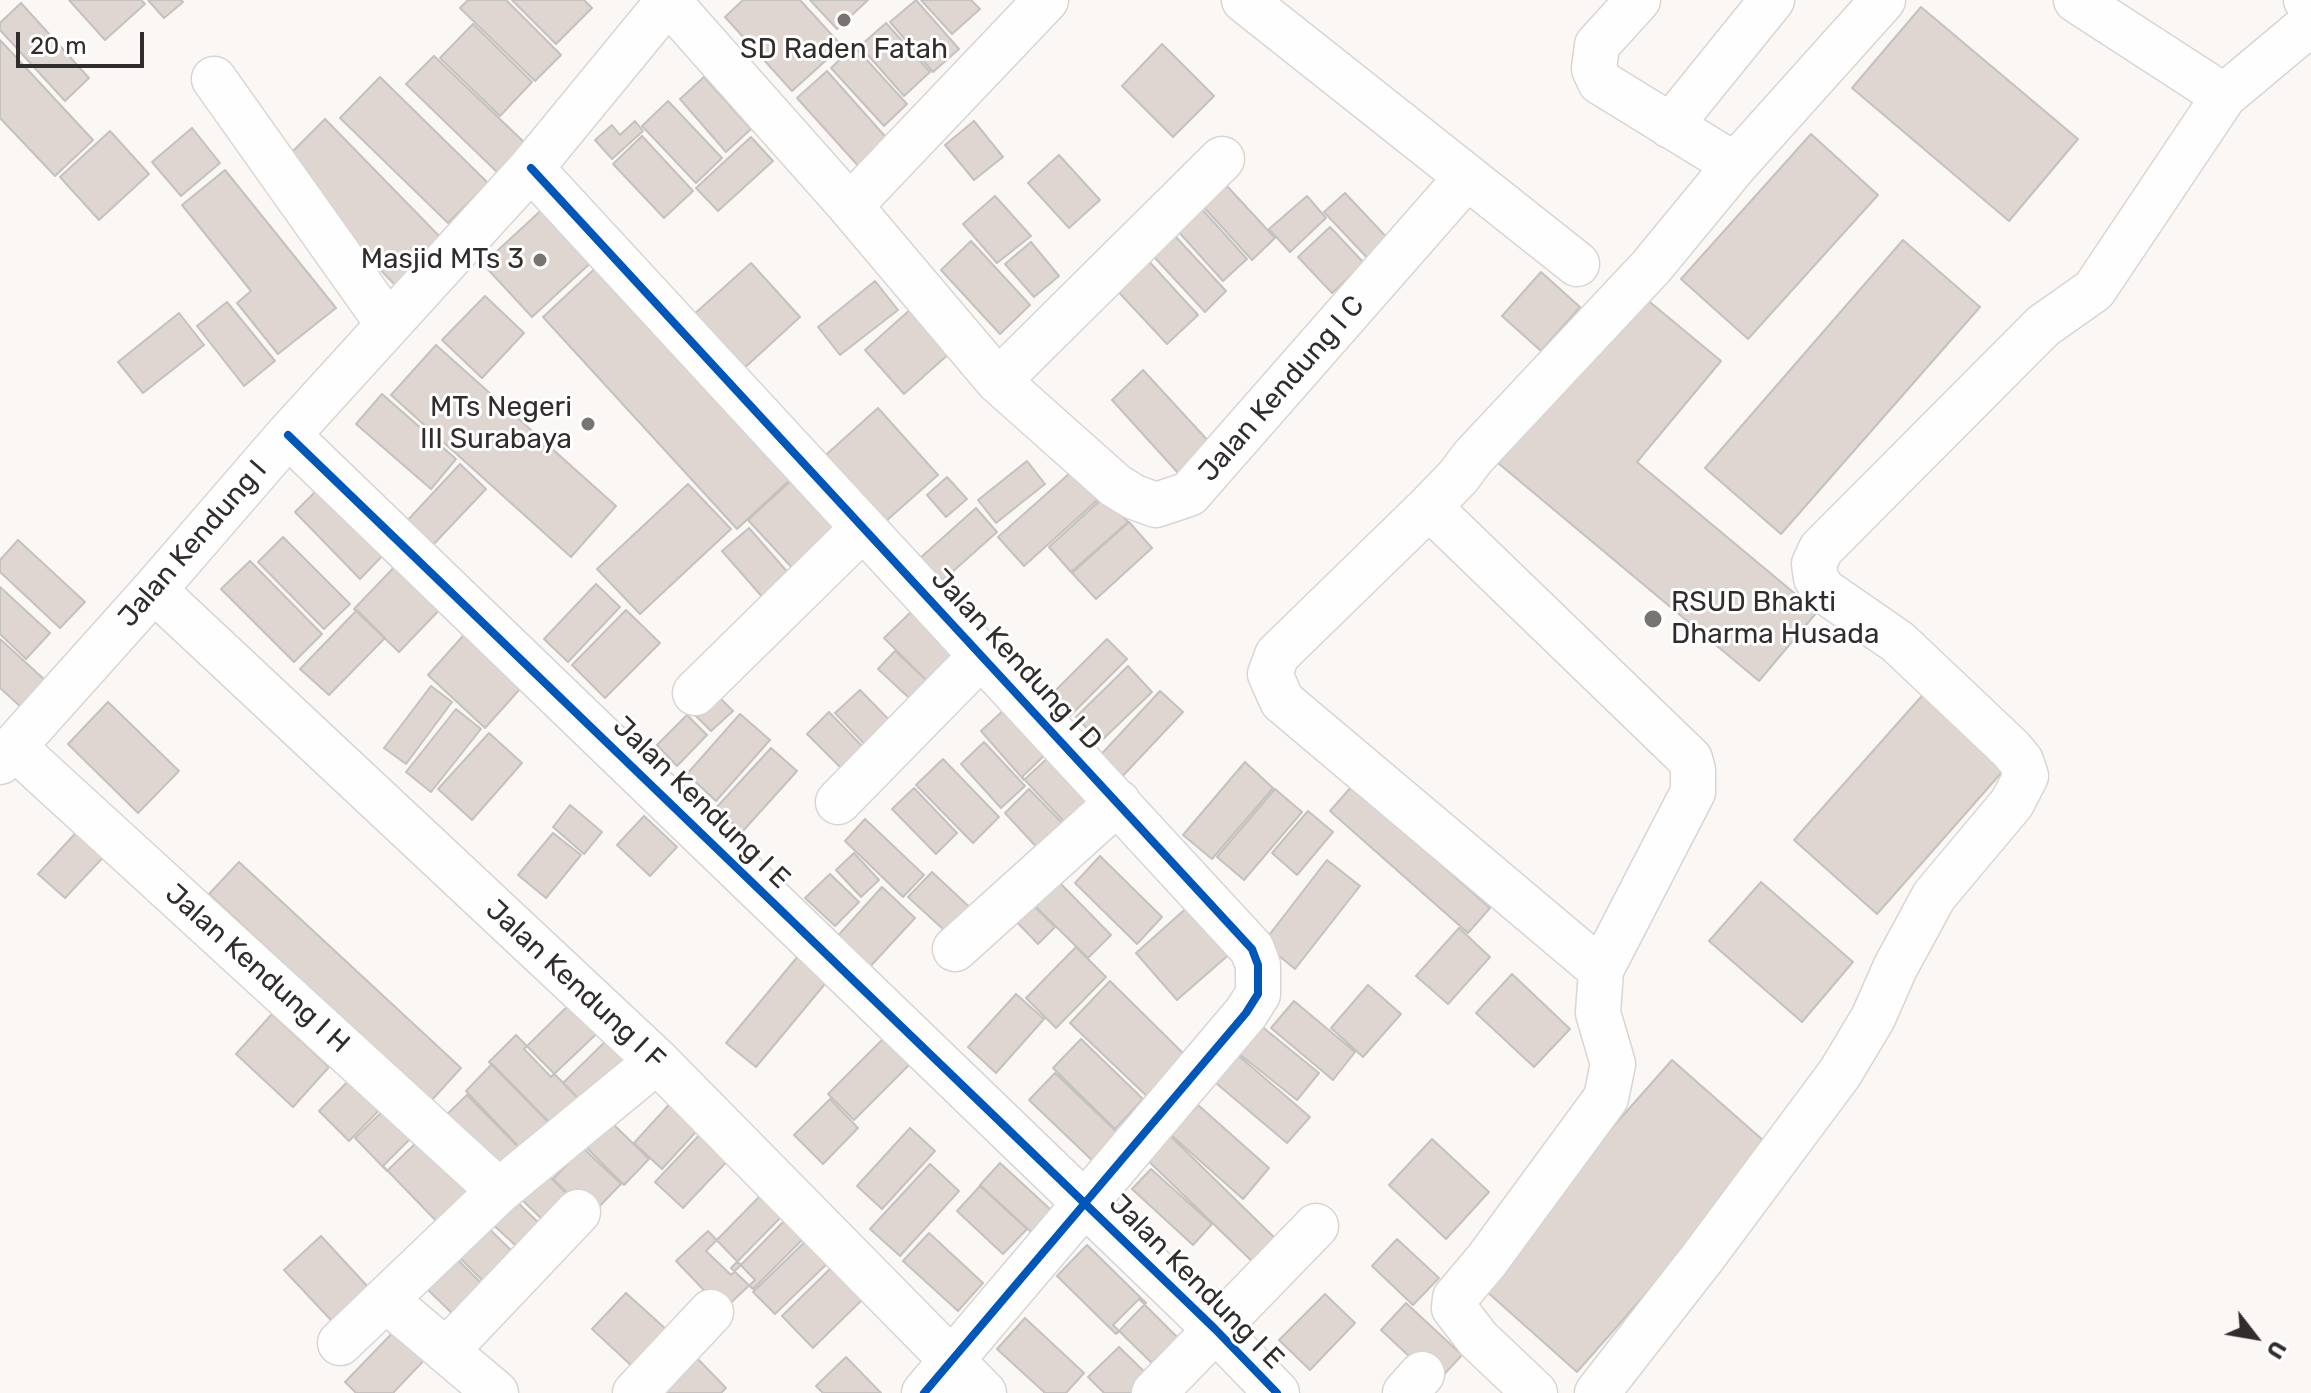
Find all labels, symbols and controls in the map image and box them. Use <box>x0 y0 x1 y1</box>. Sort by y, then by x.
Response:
marker: SD Raden Fatah <box>835 11 853 29</box>
scale bar <box>20 16 148 66</box>
text: 20 m <box>30 32 87 60</box>
place label: SD Raden Fatah <box>740 33 948 67</box>
place label: Masjid MTs 3 <box>361 243 524 277</box>
marker: Masjid MTs 3 <box>531 251 549 269</box>
street label: Jalan Kendung I C <box>1192 289 1372 489</box>
place label: MTs Negeri III Surabaya <box>420 391 572 457</box>
marker: MTs Negeri III Surabaya <box>579 415 597 433</box>
street label: Jalan Kendung I <box>112 454 274 634</box>
street label: Jalan Kendung I D <box>923 562 1109 758</box>
place label: RSUD Bhakti Dharma Husada <box>1671 586 1879 652</box>
marker: RSUD Bhakti Dharma Husada <box>1642 608 1664 630</box>
street label: Jalan Kendung I E <box>605 710 797 896</box>
street label: Jalan Kendung I H <box>158 877 356 1061</box>
street label: Jalan Kendung I F <box>478 893 672 1077</box>
street label: Jalan Kendung I E <box>1102 1188 1290 1376</box>
north arrow <box>2215 1297 2295 1377</box>
text: U <box>2260 1336 2292 1363</box>

